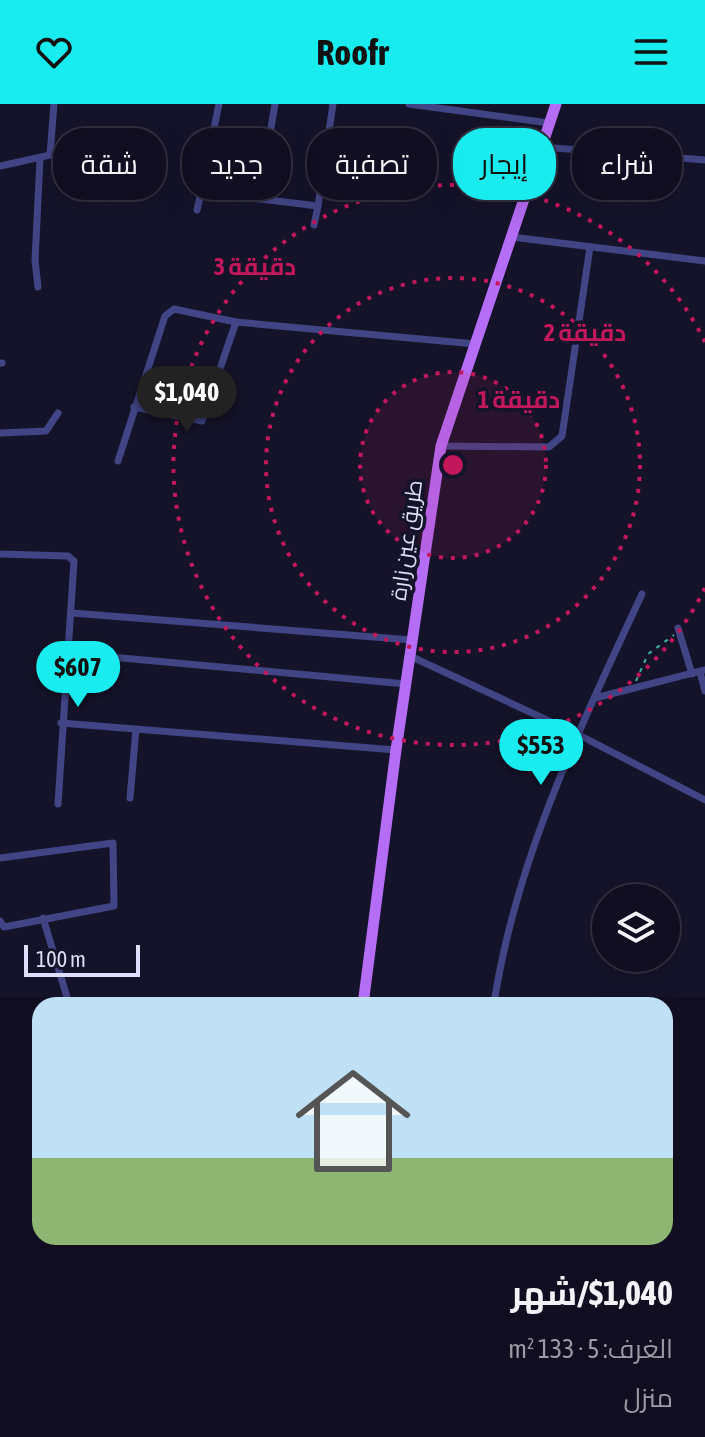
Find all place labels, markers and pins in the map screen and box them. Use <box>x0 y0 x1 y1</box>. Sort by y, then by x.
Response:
pin: $1,040 <box>122 366 252 434</box>
centre of rings <box>439 451 467 479</box>
pin: $607 <box>31 641 125 709</box>
pin: $553 <box>494 719 588 787</box>

